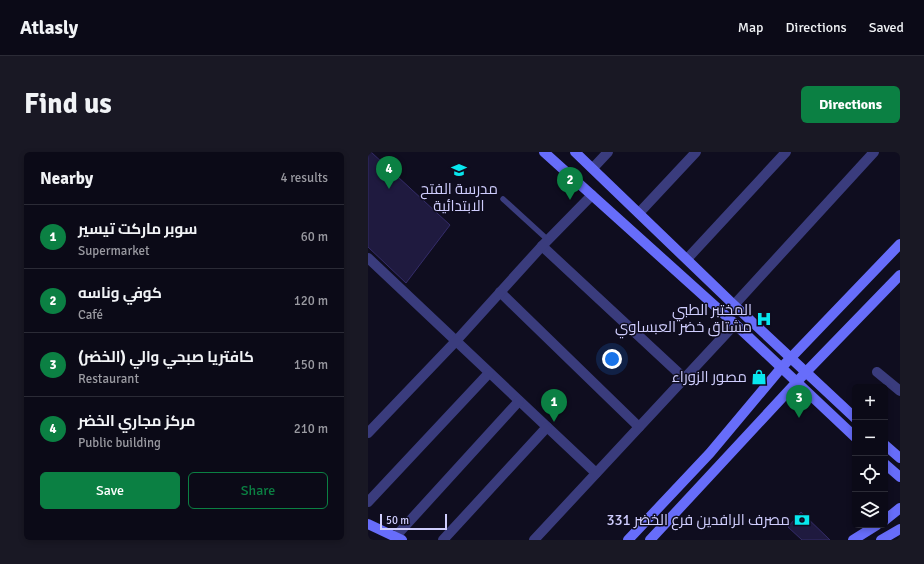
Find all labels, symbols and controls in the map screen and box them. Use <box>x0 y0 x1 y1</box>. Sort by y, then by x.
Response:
text: Atlasly <box>20 16 78 40</box>
text: Map <box>738 19 764 36</box>
text: Directions <box>786 19 847 36</box>
text: Saved <box>869 19 904 36</box>
button: Directions <box>801 86 900 123</box>
text: Find us <box>24 87 112 121</box>
pin: 4 <box>376 156 402 189</box>
school or university icon: مدرسة الفتح الابتدائية <box>450 161 468 179</box>
pin: 2 <box>557 167 583 200</box>
text: Nearby <box>40 168 93 189</box>
text: 4 results <box>280 170 328 186</box>
place label: مدرسة الفتح الابتدائية <box>420 180 498 215</box>
text: سوبر ماركت تيسير <box>78 220 197 238</box>
text: 1 <box>49 229 57 245</box>
text: 60 m <box>301 229 328 245</box>
text: Supermarket <box>78 243 150 259</box>
text: كوفي وناسه <box>78 284 162 302</box>
text: 2 <box>49 293 57 309</box>
text: 120 m <box>294 293 328 309</box>
place label: المختبر الطبي مشتاق خضر العبساوي <box>615 301 752 339</box>
text: Café <box>78 307 103 323</box>
hospital icon: المختبر الطبي مشتاق خضر العبساوي <box>755 310 773 328</box>
text: كافتريا صبحي والي (الخضر) <box>78 348 254 366</box>
your location <box>602 349 622 369</box>
text: 3 <box>49 357 57 373</box>
text: 150 m <box>294 357 328 373</box>
place label: مصور الزوراء <box>672 368 747 386</box>
shop icon: مصور الزوراء <box>750 368 768 386</box>
text: Restaurant <box>78 371 139 387</box>
map controls <box>852 384 888 528</box>
button: + <box>852 384 888 420</box>
pin: 3 <box>786 385 812 418</box>
pin: 1 <box>541 389 567 422</box>
text: مركز مجاري الخضر <box>78 412 195 430</box>
button: − <box>852 420 888 456</box>
text: 4 <box>49 421 57 437</box>
text: 210 m <box>294 421 328 437</box>
text: Public building <box>78 435 161 451</box>
button: locate <box>852 456 888 492</box>
button: Save <box>40 472 180 509</box>
button: Share <box>188 472 328 509</box>
button: layers <box>852 492 888 528</box>
place label: مصرف الرافدين فرع الخضر 331 <box>606 511 790 531</box>
bank icon: مصرف الرافدين فرع الخضر 331 <box>793 511 811 529</box>
scale bar <box>380 512 447 531</box>
text: 50 m <box>386 514 409 527</box>

